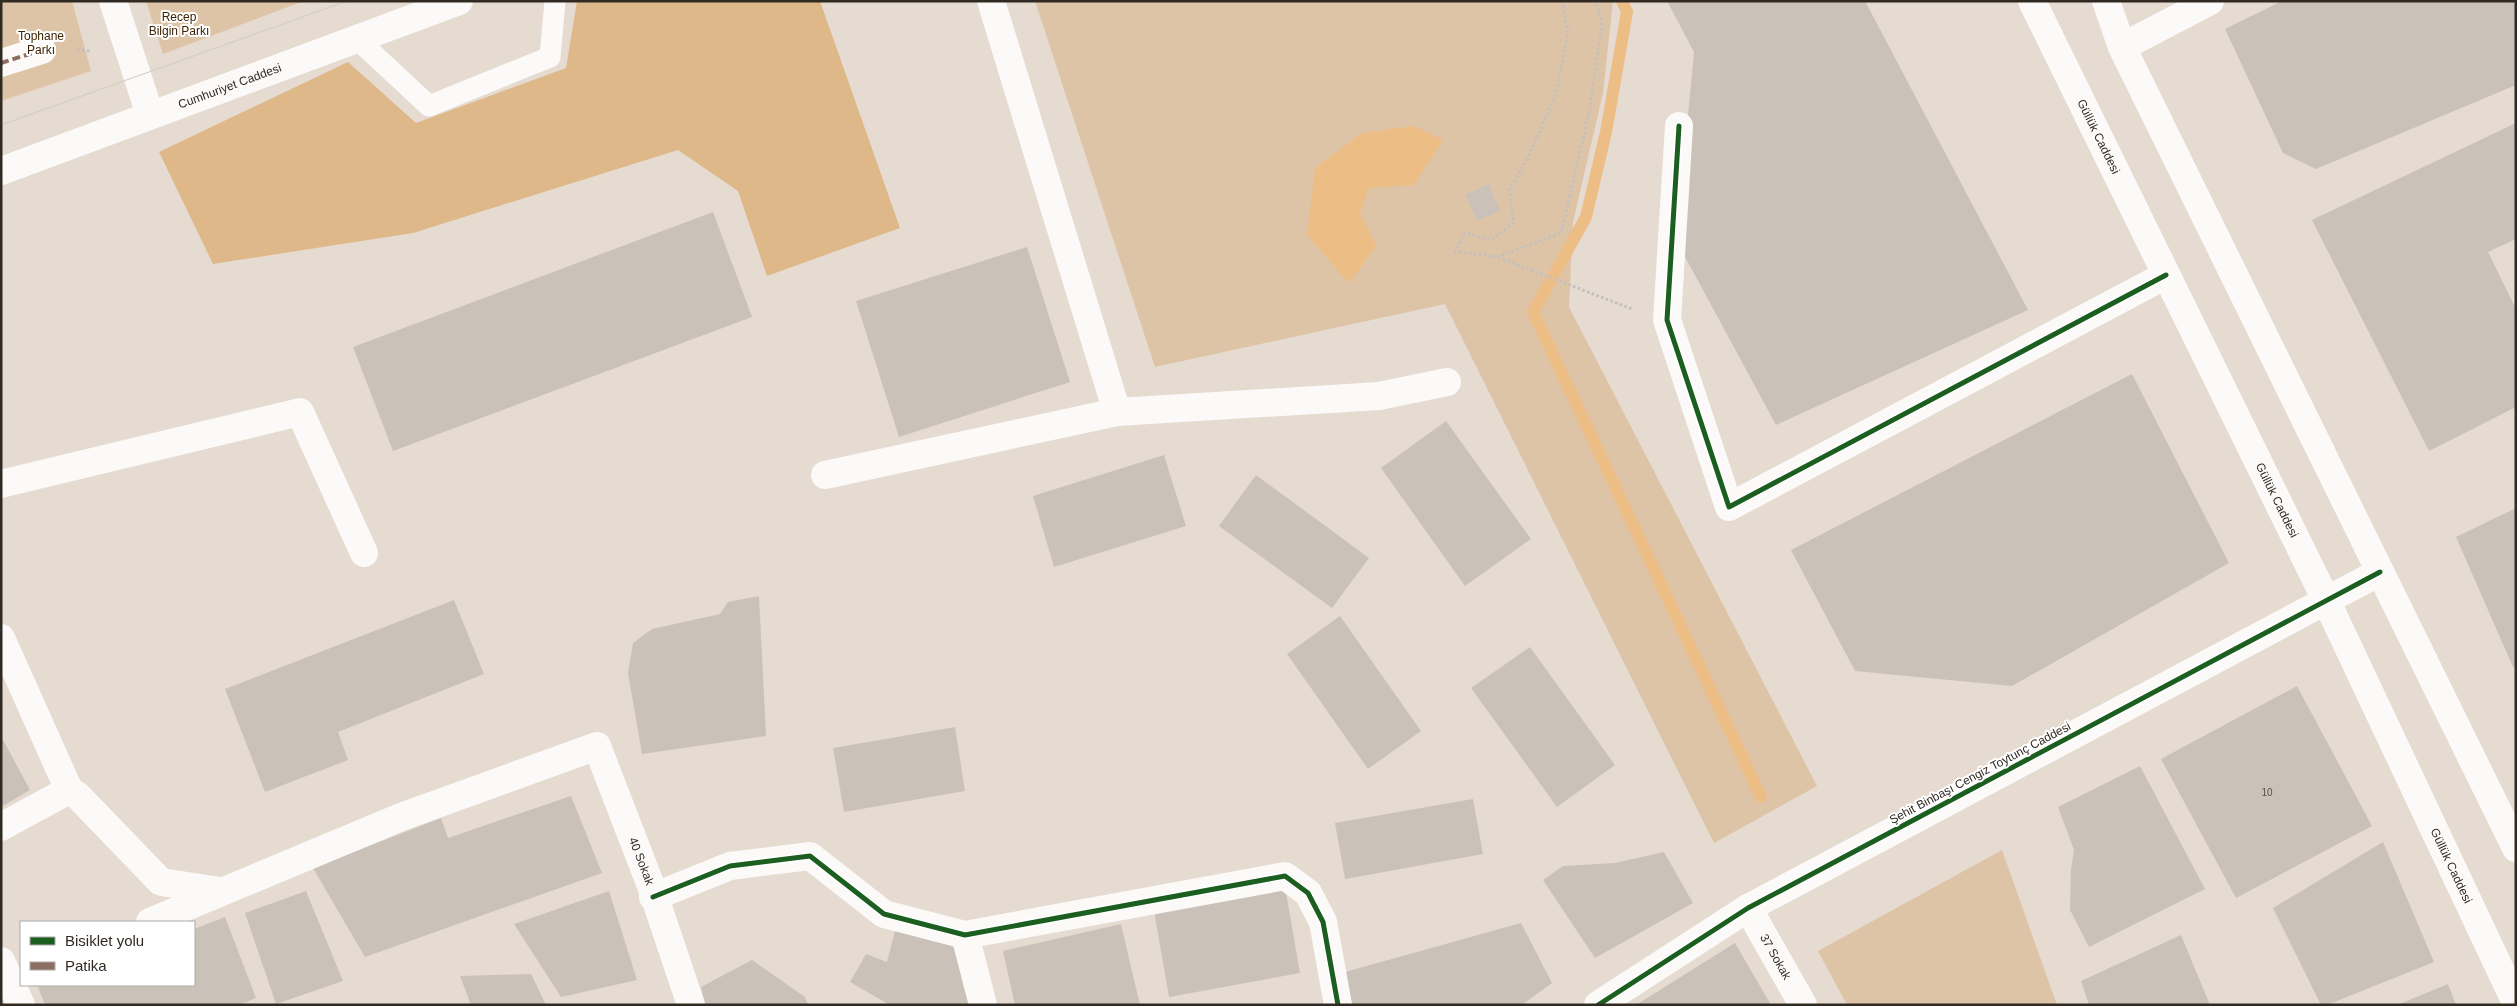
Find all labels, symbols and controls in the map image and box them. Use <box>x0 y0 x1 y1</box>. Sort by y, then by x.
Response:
park label: Recep Bilgin Parkı <box>149 10 209 38</box>
park label: Tophane Parkı <box>18 29 64 57</box>
street label: Cumhuriyet Caddesi <box>176 61 283 112</box>
street label: Güllük Caddesi <box>2074 97 2123 176</box>
street label: Güllük Caddesi <box>2253 460 2301 540</box>
street label: Şehit Binbaşı Cengiz Toytunç Caddesi <box>1887 719 2073 827</box>
house number: 10 <box>2261 787 2273 798</box>
street label: Güllük Caddesi <box>2428 826 2475 906</box>
street label: 40 Sokak <box>626 835 657 888</box>
legend <box>20 921 195 986</box>
street label: 37 Sokak <box>1757 931 1795 983</box>
text: Bisiklet yolu <box>65 932 144 949</box>
text: Patika <box>65 957 107 974</box>

